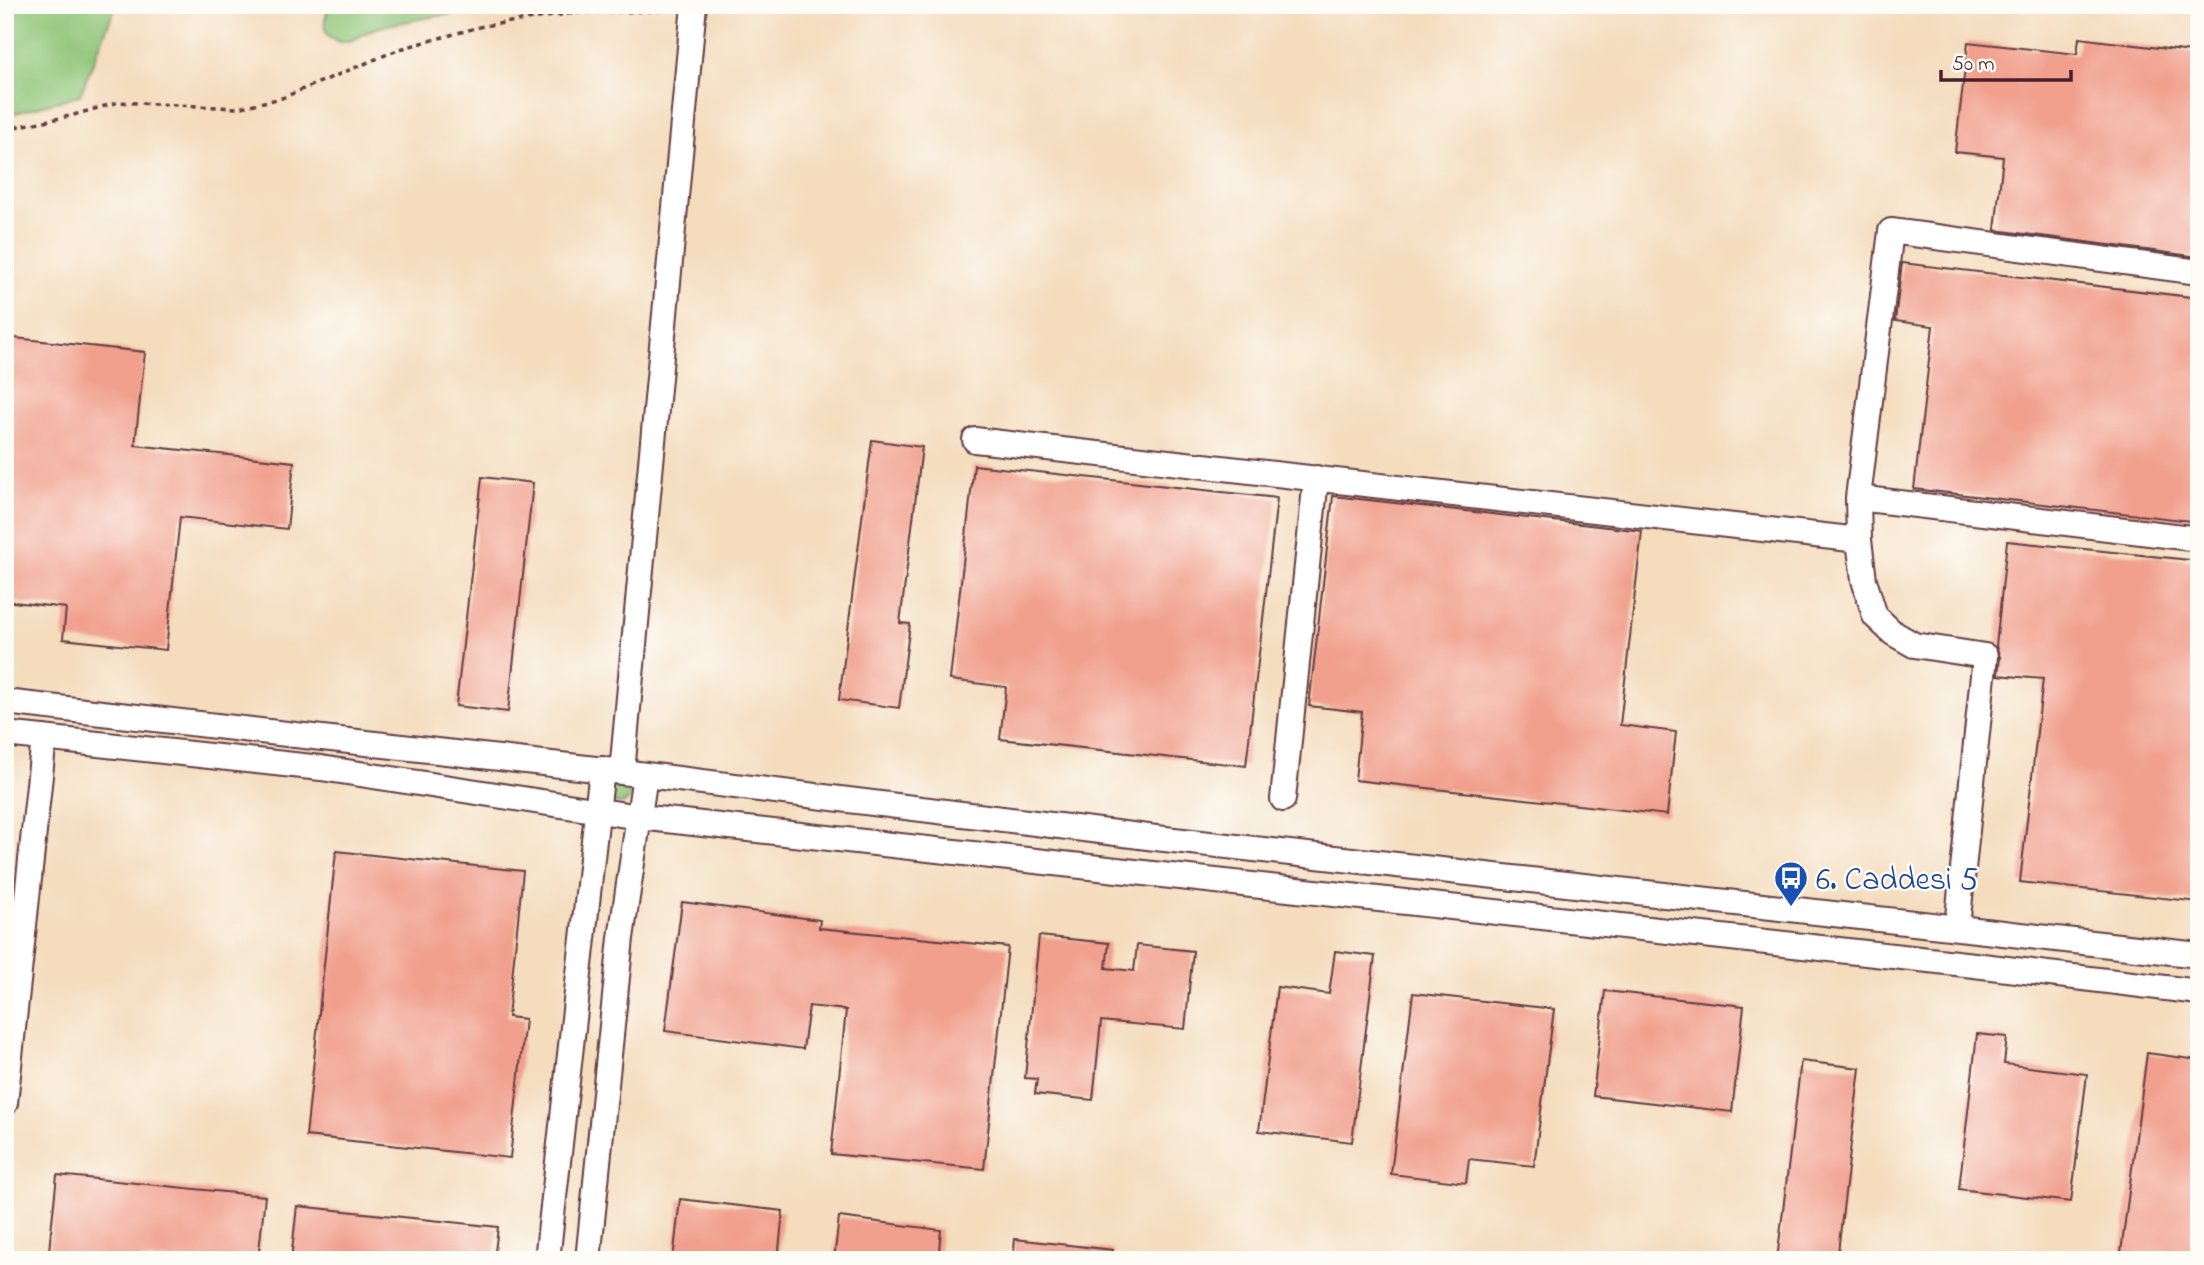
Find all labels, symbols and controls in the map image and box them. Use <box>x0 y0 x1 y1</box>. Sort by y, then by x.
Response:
scale bar <box>1941 38 2071 82</box>
text: 50 m <box>1952 50 1995 80</box>
place label: 6. Caddesi 5 <box>1816 858 1978 905</box>
bus stop icon: 6. Caddesi 5 <box>1772 859 1810 908</box>

